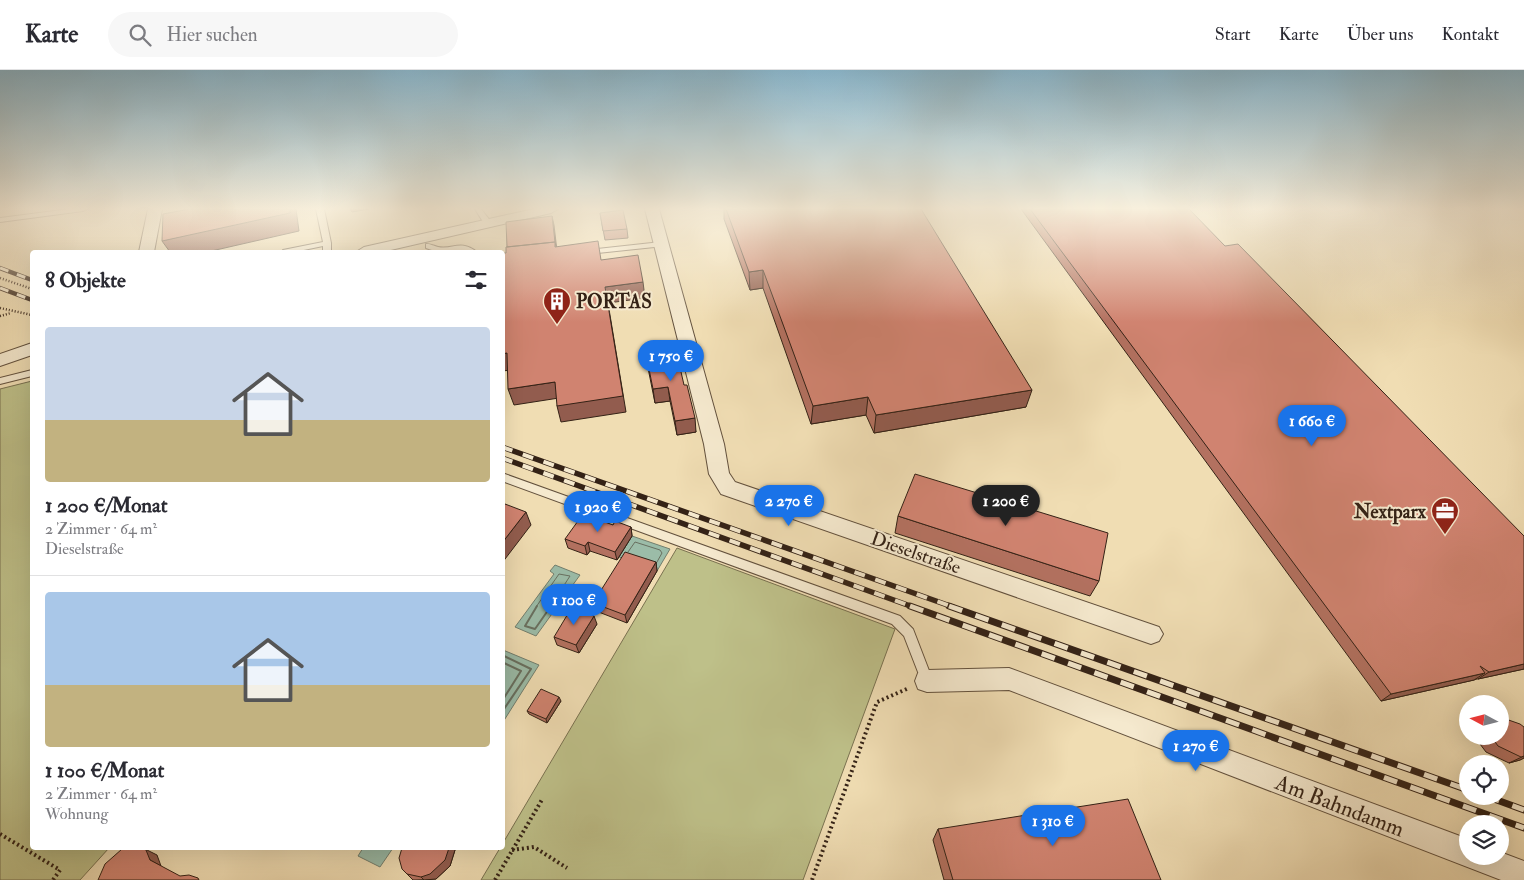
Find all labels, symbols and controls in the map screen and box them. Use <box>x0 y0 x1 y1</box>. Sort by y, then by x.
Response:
search box <box>108 12 458 57</box>
text: Karte <box>25 19 78 50</box>
icon: search <box>126 21 154 49</box>
text: Hier suchen <box>166 23 258 47</box>
text: Start <box>1215 23 1251 46</box>
text: Karte <box>1279 23 1319 46</box>
text: Über uns <box>1347 23 1413 46</box>
text: Kontakt <box>1441 23 1499 46</box>
icon: filters <box>462 266 490 294</box>
text: 8 Objekte <box>45 267 126 294</box>
building icon: PORTAS <box>542 286 572 325</box>
place label: PORTAS <box>576 290 652 314</box>
pin: 1 750 € <box>625 340 717 382</box>
text: 1 750 € <box>649 346 693 366</box>
icon: home <box>223 359 313 449</box>
pin: 1 660 € <box>1266 404 1358 447</box>
text: 1 660 € <box>1289 411 1335 431</box>
pin: 2 270 € <box>743 484 835 527</box>
pin: 1 200 € <box>960 484 1052 527</box>
pin: 1 920 € <box>552 490 644 533</box>
text: 2 270 € <box>765 491 813 511</box>
text: 1 200 € <box>983 491 1029 511</box>
text: 1 200 €/Monat <box>45 492 168 519</box>
office icon: Nextparx <box>1430 496 1460 535</box>
text: 1 920 € <box>575 497 621 517</box>
place label: Nextparx <box>1353 500 1427 525</box>
text: 2 Zimmer · 64 m² <box>45 519 157 539</box>
street label: Dieselstraße <box>868 526 964 580</box>
text: Dieselstraße <box>45 539 124 559</box>
pin: 1 100 € <box>528 584 620 626</box>
text: 1 100 € <box>552 590 596 610</box>
icon: home <box>223 625 313 715</box>
north arrow <box>1459 695 1509 745</box>
map controls <box>1459 695 1509 865</box>
pin: 1 270 € <box>1150 730 1242 772</box>
text: 1 270 € <box>1173 736 1219 756</box>
button: locate <box>1459 755 1509 805</box>
text: 1 100 €/Monat <box>45 757 164 784</box>
street label: Am Bahndamm <box>1270 768 1408 843</box>
text: 2 Zimmer · 64 m² <box>45 784 157 804</box>
text: Wohnung <box>45 804 108 824</box>
pin: 1 310 € <box>1007 804 1099 847</box>
text: 1 310 € <box>1032 811 1074 831</box>
button: layers <box>1459 815 1509 865</box>

